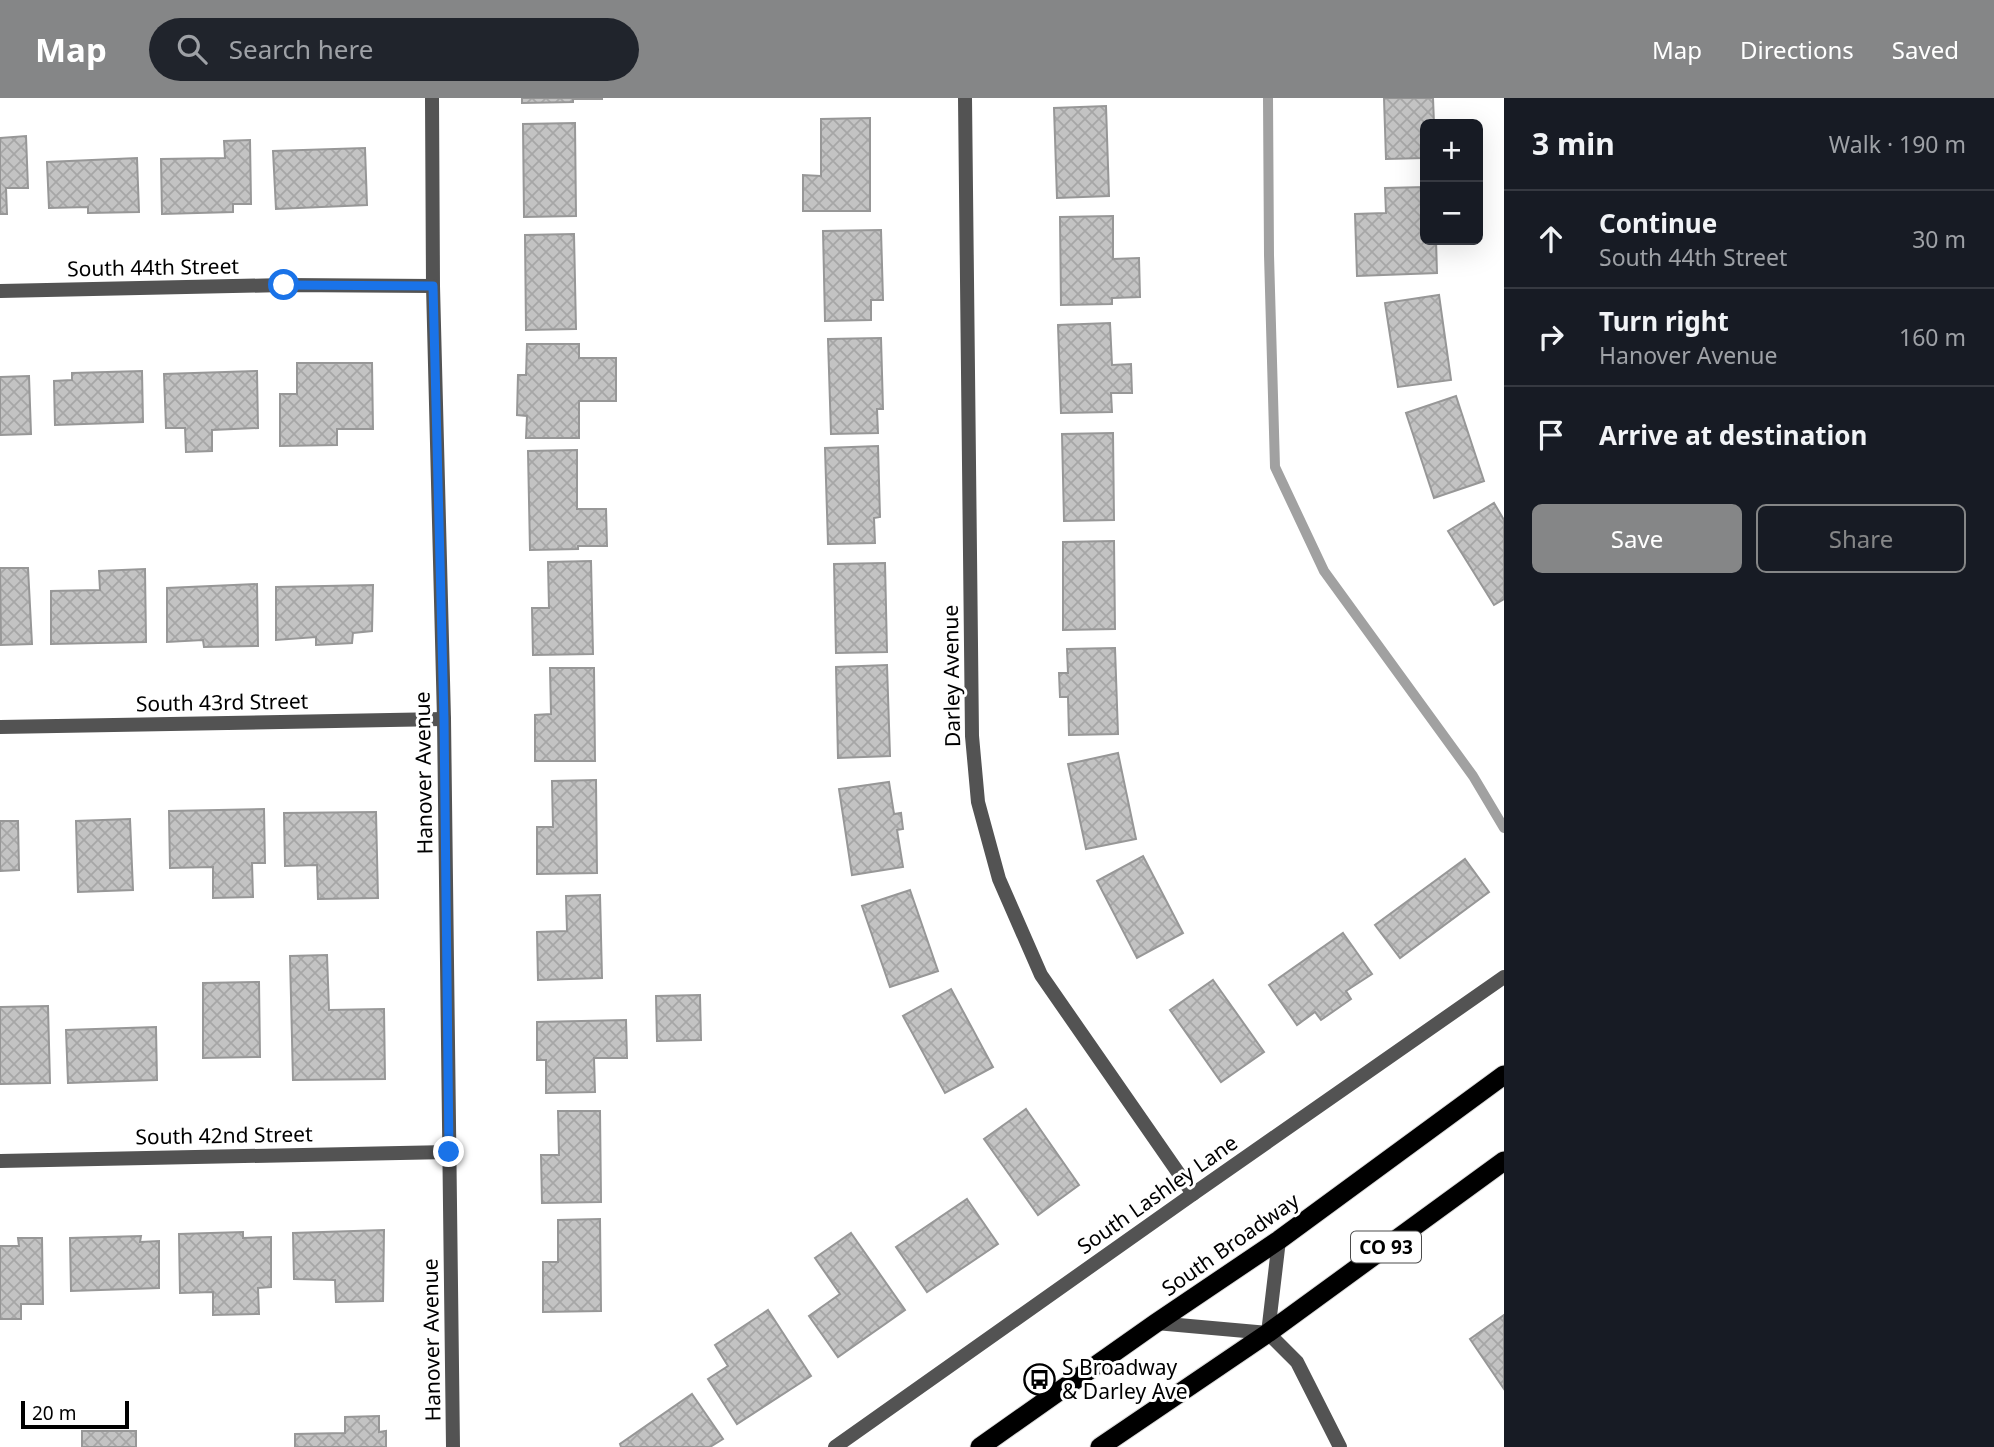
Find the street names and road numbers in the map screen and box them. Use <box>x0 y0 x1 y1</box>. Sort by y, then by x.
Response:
street label: South 44th Street <box>67 251 240 282</box>
street label: Darley Avenue <box>936 605 966 747</box>
street label: South 43rd Street <box>136 686 309 718</box>
street label: Hanover Avenue <box>408 691 438 855</box>
street label: South 42nd Street <box>135 1119 313 1151</box>
street label: South Lashley Lane <box>1071 1128 1243 1260</box>
street label: South Broadway <box>1156 1186 1304 1302</box>
road number: CO 93 <box>1351 1232 1421 1262</box>
street label: Hanover Avenue <box>416 1258 446 1422</box>

